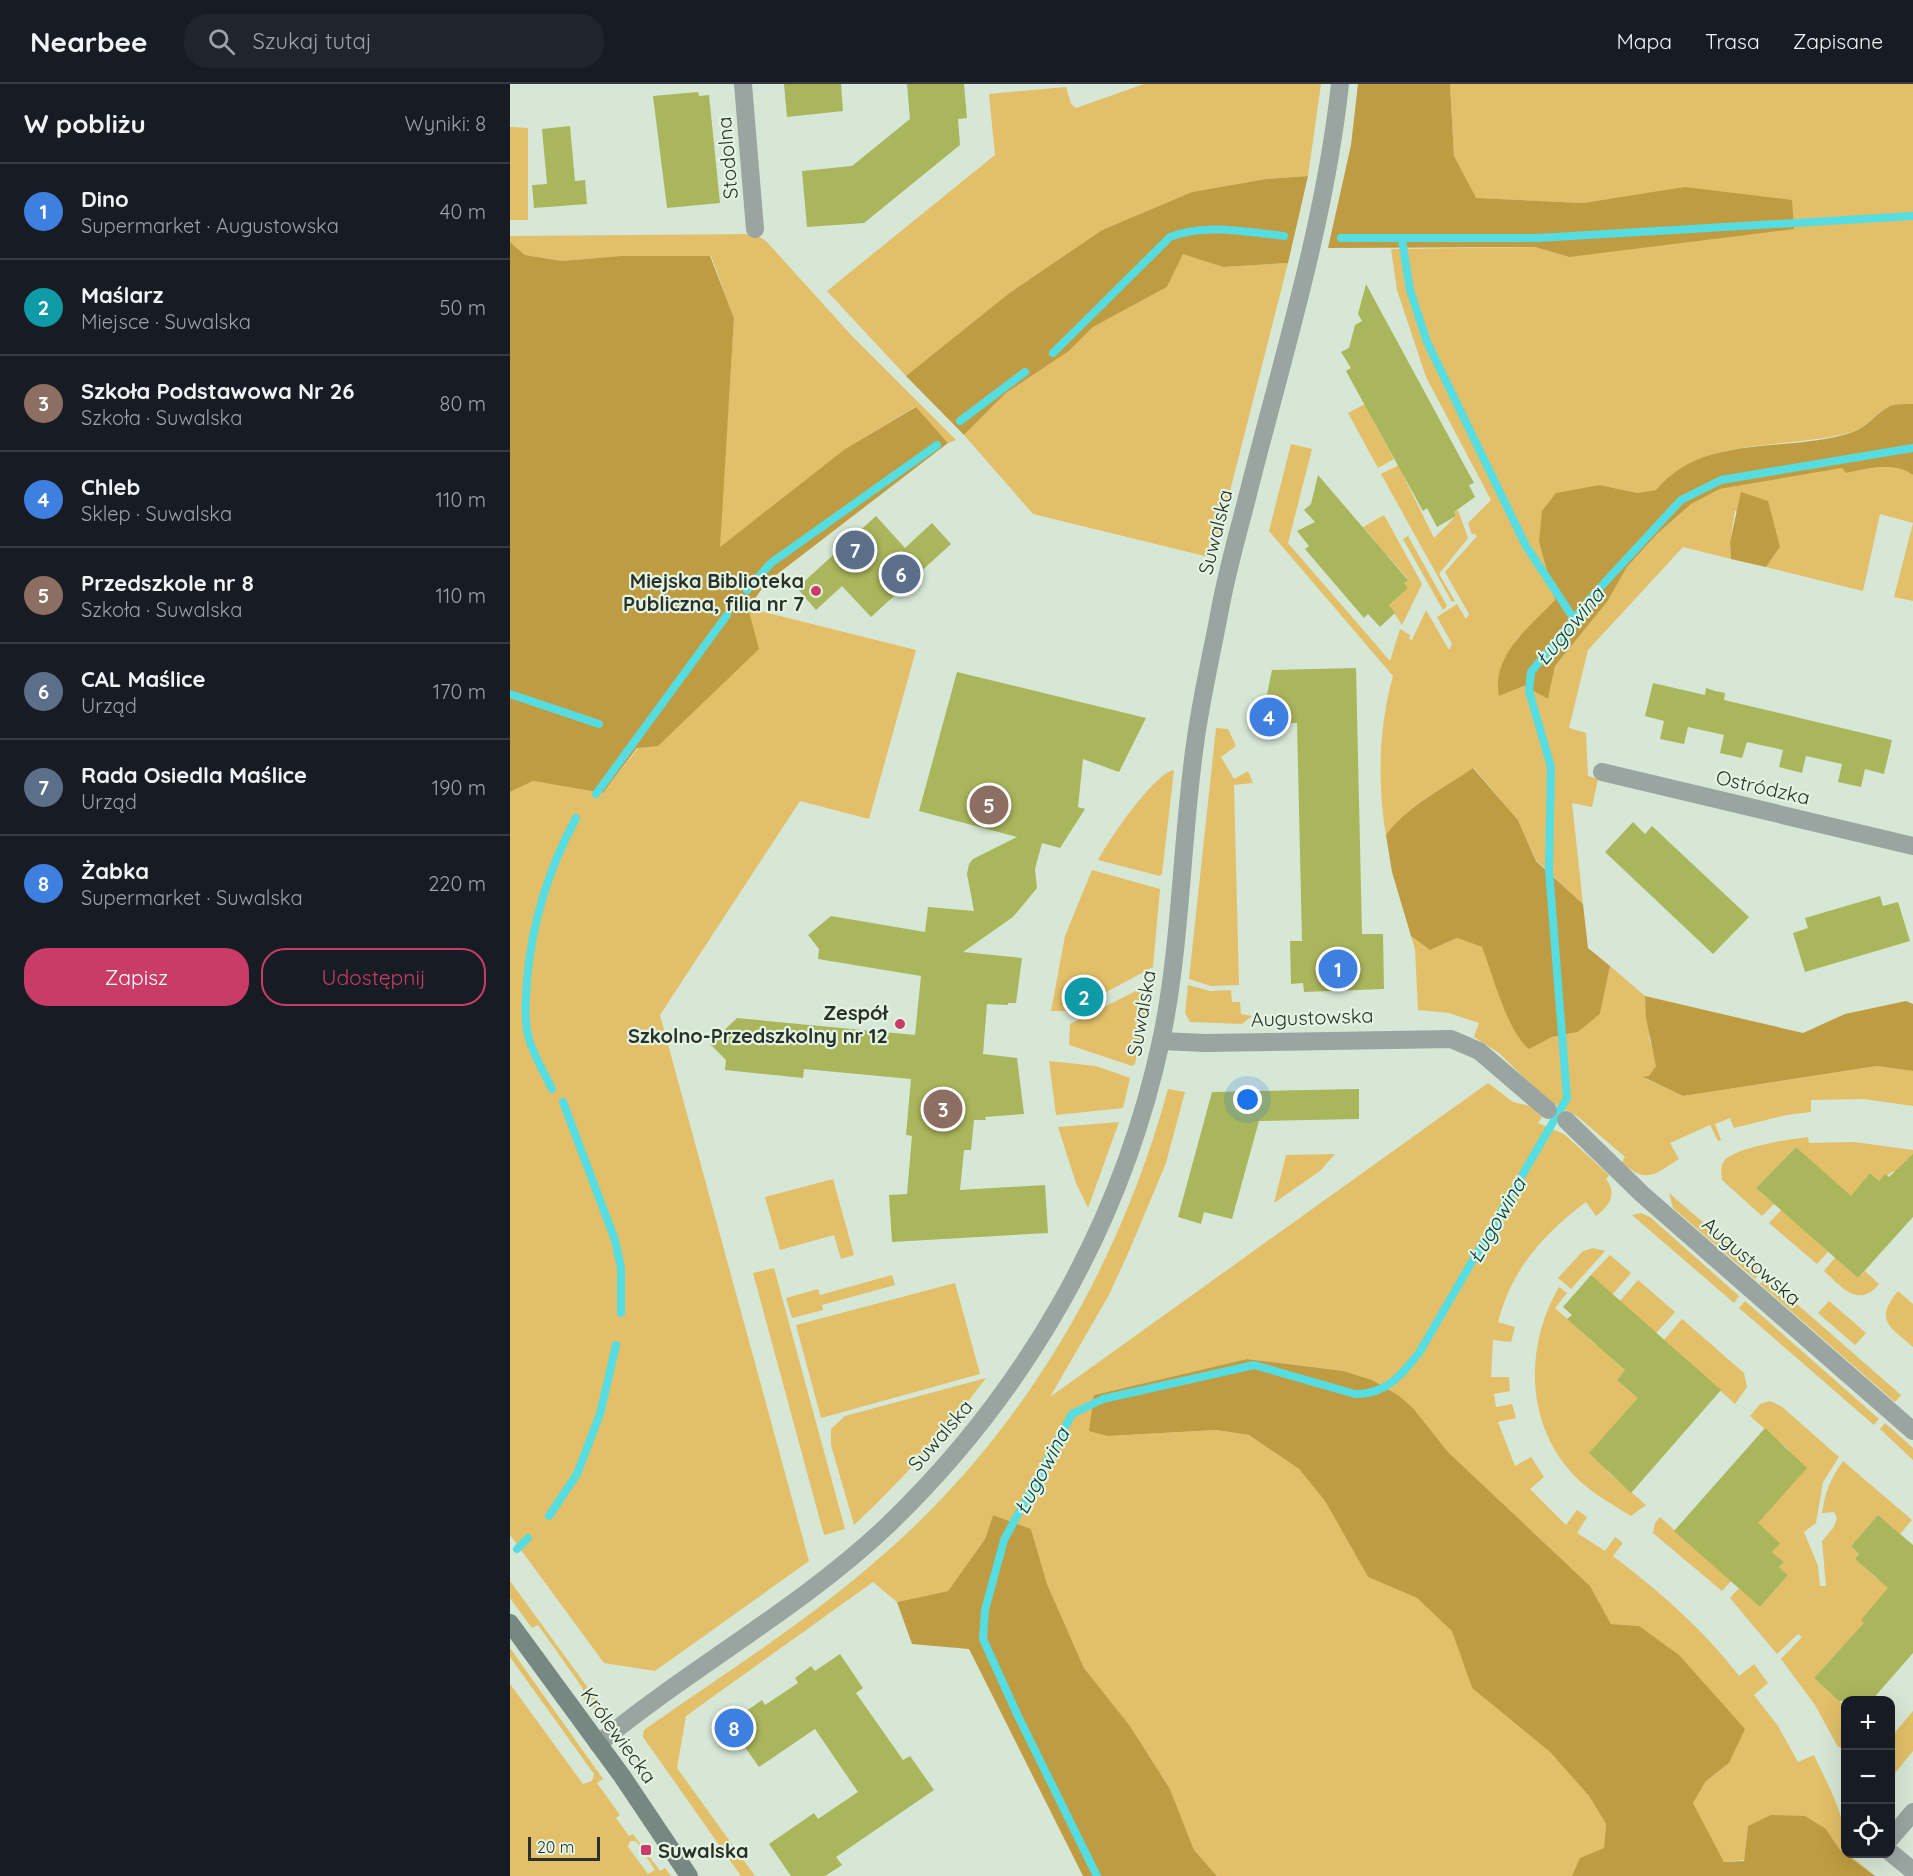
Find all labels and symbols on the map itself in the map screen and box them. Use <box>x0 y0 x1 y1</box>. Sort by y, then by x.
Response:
street label: Stodolna <box>711 116 743 200</box>
street label: Suwalska <box>1192 487 1238 577</box>
pin: 7 <box>836 528 874 572</box>
pin: 6 <box>882 552 920 596</box>
place label: Miejska Biblioteka Publiczna, filia nr 7 <box>623 568 804 616</box>
water label: Ługowina <box>1529 581 1610 671</box>
marker: Miejska Biblioteka Publiczna, filia nr 7 <box>809 584 823 598</box>
pin: 4 <box>1250 694 1288 740</box>
street label: Ostródzka <box>1714 764 1812 810</box>
pin: 5 <box>970 782 1008 828</box>
pin: 1 <box>1318 946 1358 992</box>
street label: Suwalska <box>1121 968 1161 1058</box>
pin: 2 <box>1064 974 1104 1020</box>
place label: Zespół Szkolno-Przedszkolny nr 12 <box>628 1000 889 1048</box>
street label: Augustowska <box>1250 1002 1374 1032</box>
marker: Zespół Szkolno-Przedszkolny nr 12 <box>893 1017 907 1031</box>
your location <box>1233 1085 1262 1114</box>
pin: 3 <box>924 1086 962 1132</box>
water label: Ługowina <box>1461 1172 1531 1267</box>
street label: Augustowska <box>1697 1211 1807 1311</box>
street label: Suwalska <box>902 1394 978 1476</box>
water label: Ługowina <box>1007 1422 1075 1519</box>
street label: Królewiecka <box>576 1682 662 1788</box>
pin: 8 <box>714 1706 754 1750</box>
scale bar <box>528 1834 600 1862</box>
place label: Suwalska <box>658 1838 749 1863</box>
marker: Suwalska <box>639 1843 653 1857</box>

